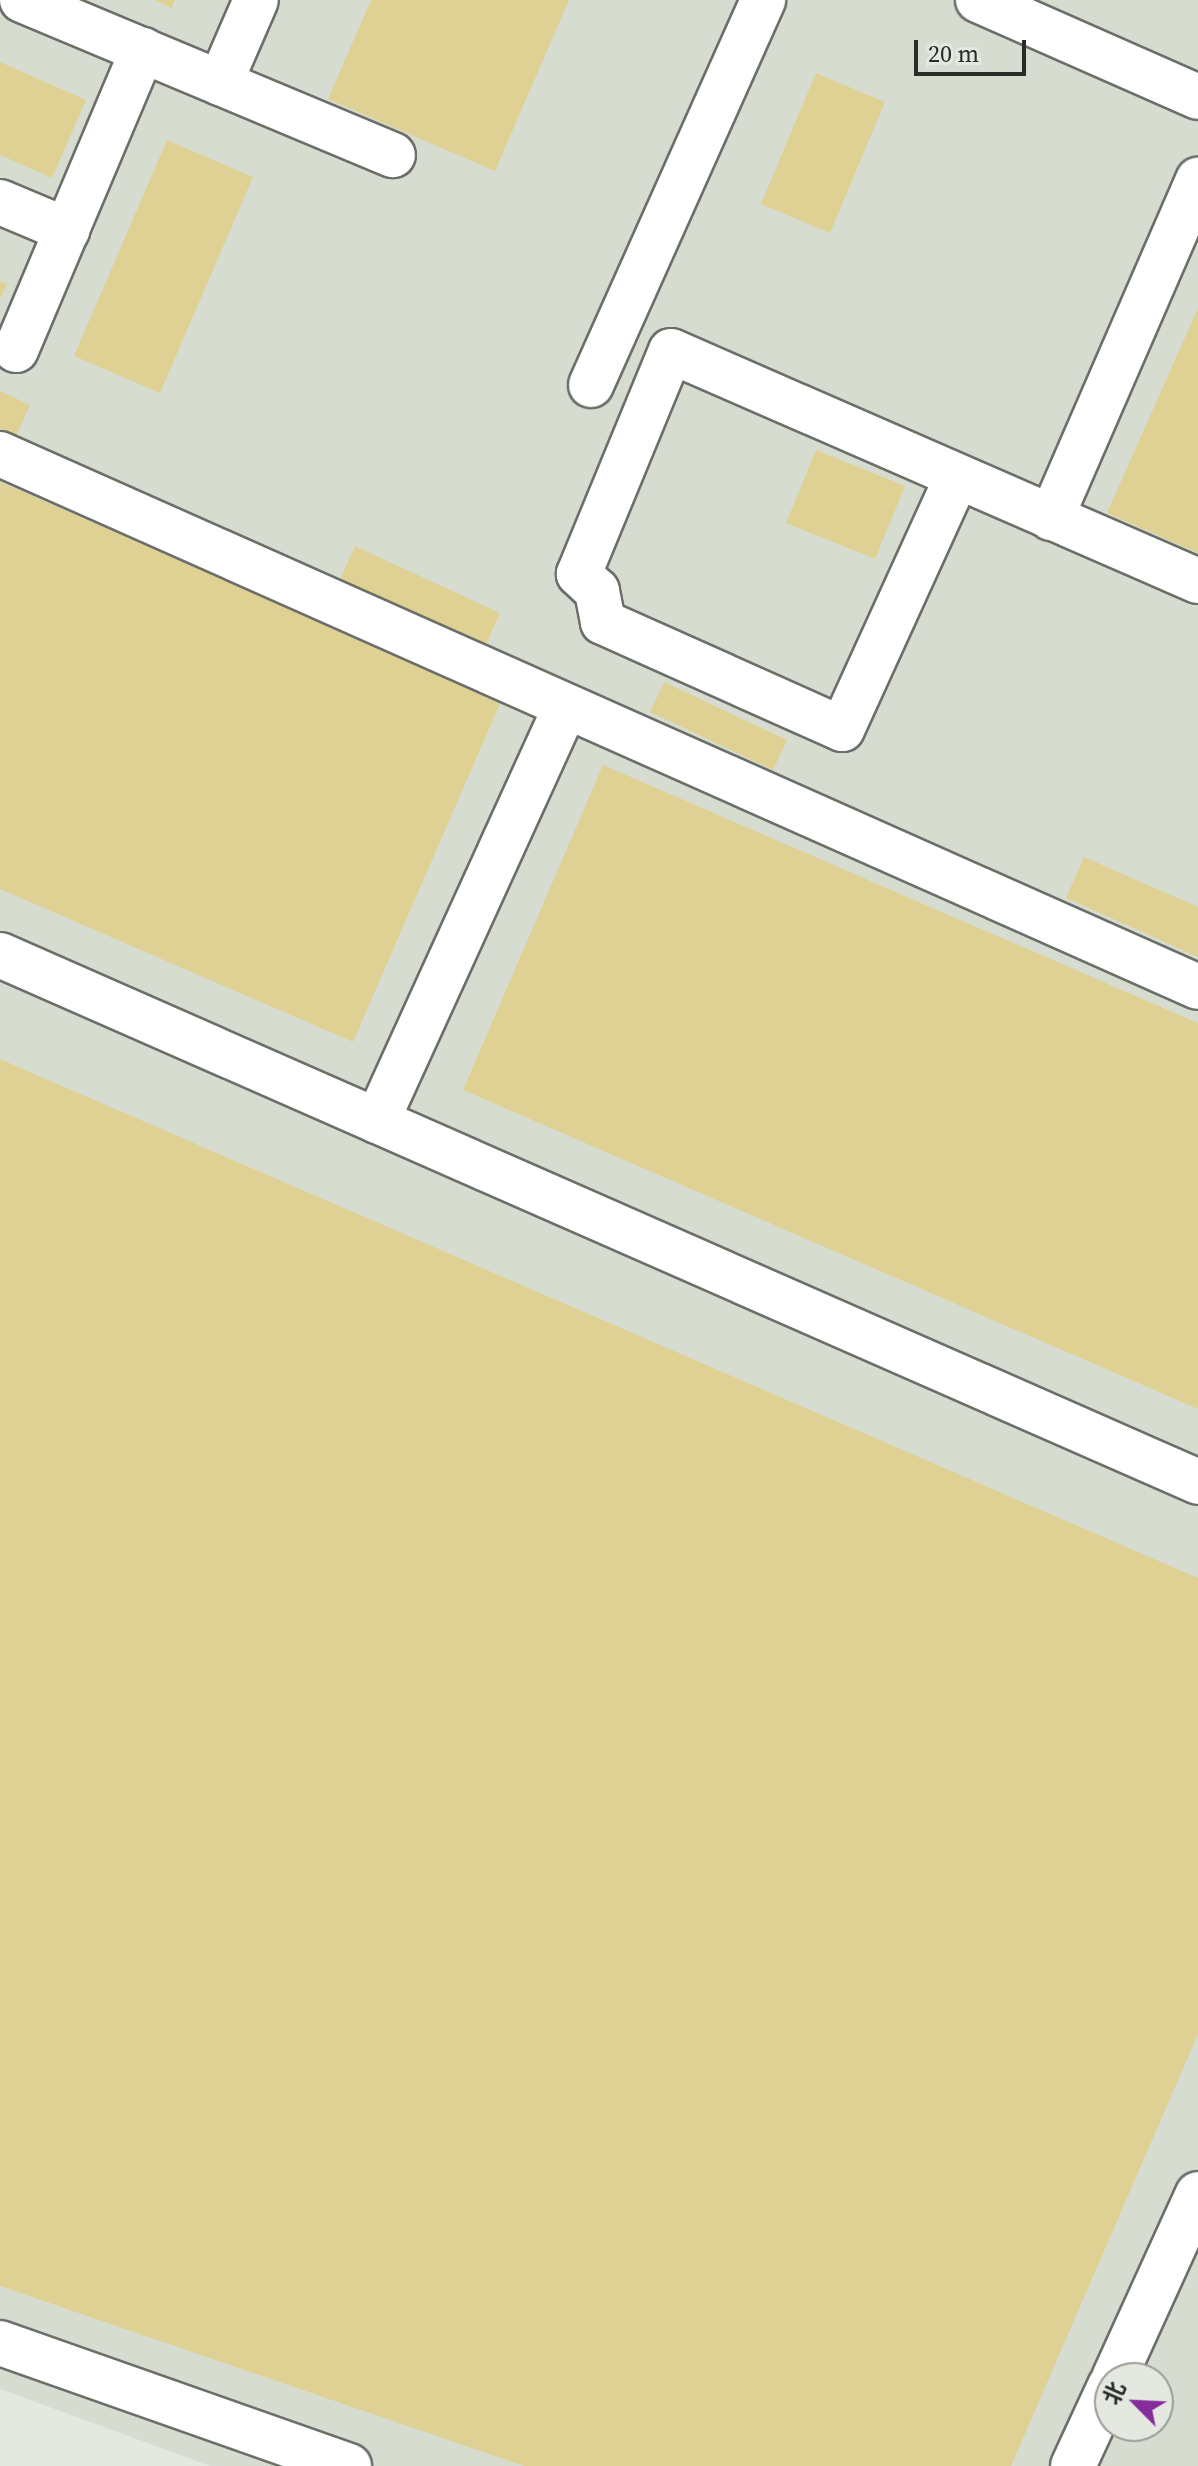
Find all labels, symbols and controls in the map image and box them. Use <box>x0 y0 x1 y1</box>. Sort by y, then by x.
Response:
scale bar <box>918 24 1030 74</box>
text: 20 m <box>928 37 979 70</box>
north arrow <box>1094 2362 1174 2442</box>
text: 北 <box>1096 2377 1132 2409</box>

